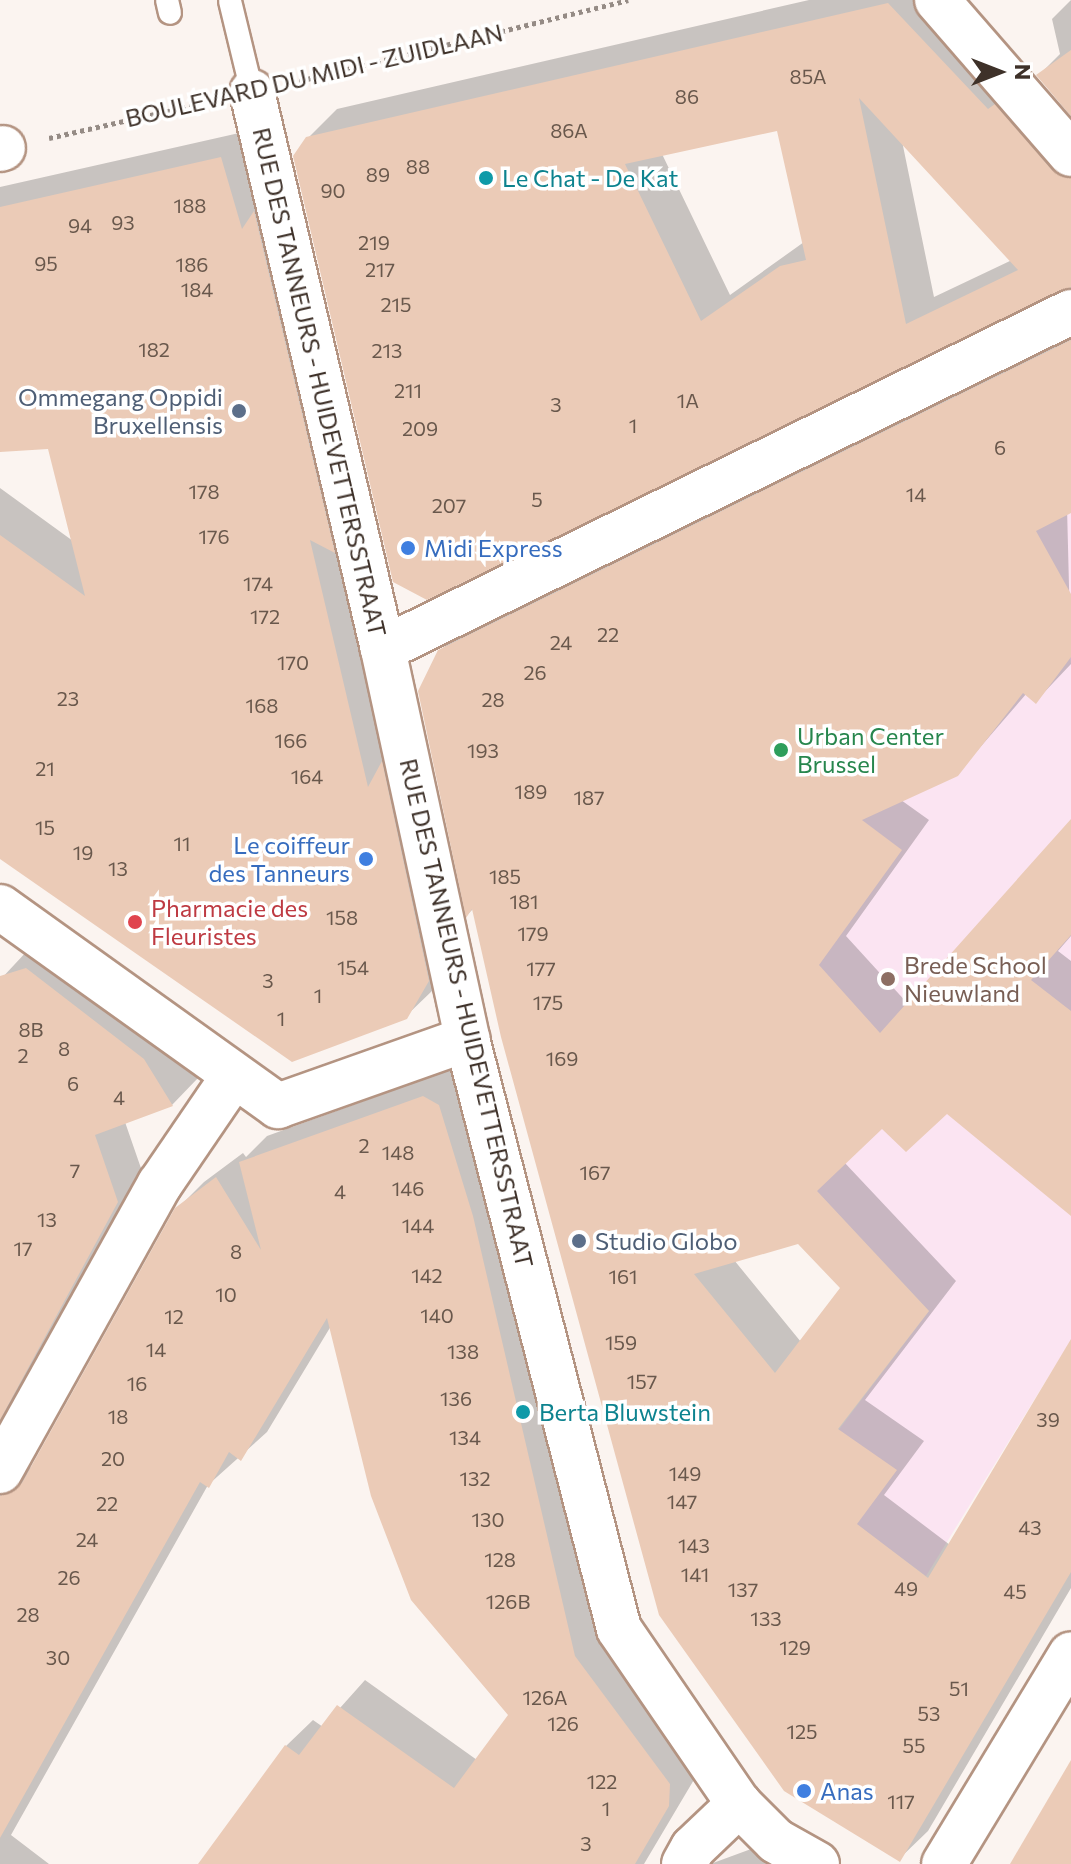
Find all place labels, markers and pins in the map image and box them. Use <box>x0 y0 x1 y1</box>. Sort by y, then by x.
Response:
place label: Le Chat - De Kat <box>502 164 678 192</box>
marker: Le Chat - De Kat <box>477 169 495 187</box>
place label: Ommegang Oppidi Bruxellensis <box>18 383 223 439</box>
marker: Ommegang Oppidi Bruxellensis <box>230 402 248 420</box>
place label: Midi Express <box>424 534 563 562</box>
marker: Midi Express <box>399 539 417 557</box>
place label: Urban Center Brussel <box>797 722 944 778</box>
marker: Urban Center Brussel <box>772 741 790 759</box>
place label: Le coiffeur des Tanneurs <box>208 831 350 887</box>
marker: Le coiffeur des Tanneurs <box>357 850 375 868</box>
place label: Pharmacie des Fleuristes <box>151 894 308 950</box>
marker: Pharmacie des Fleuristes <box>126 913 144 931</box>
place label: Brede School Nieuwland <box>904 951 1047 1007</box>
marker: Brede School Nieuwland <box>879 970 897 988</box>
place label: Studio Globo <box>595 1227 738 1255</box>
marker: Studio Globo <box>570 1232 588 1250</box>
place label: Berta Bluwstein <box>539 1398 711 1426</box>
marker: Berta Bluwstein <box>514 1403 532 1421</box>
place label: Anas <box>820 1777 874 1805</box>
marker: Anas <box>795 1782 813 1800</box>

